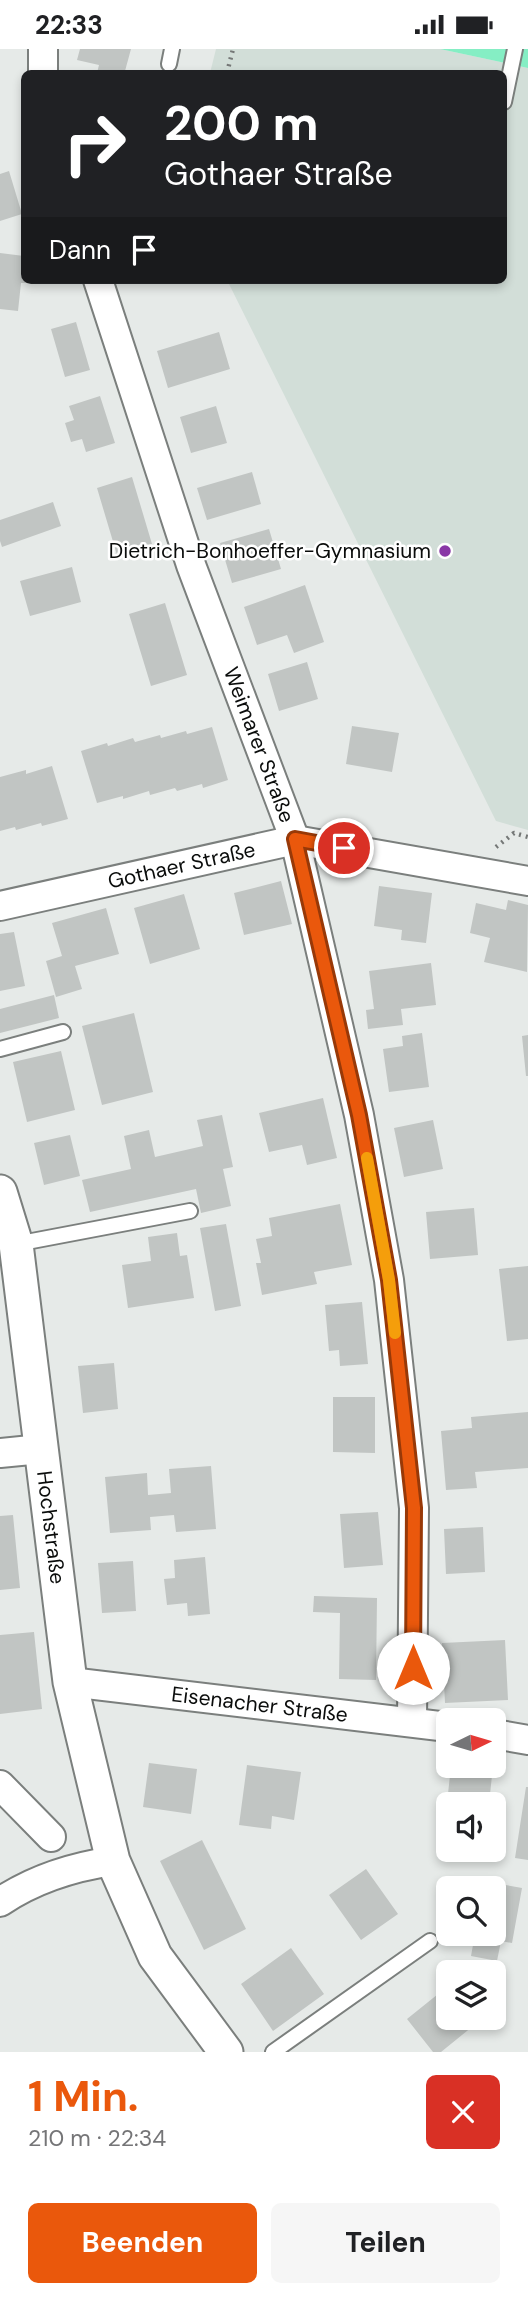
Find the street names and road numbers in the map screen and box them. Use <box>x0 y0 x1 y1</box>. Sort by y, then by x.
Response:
street label: Weimarer Straße <box>217 663 301 827</box>
street label: Gothaer Straße <box>105 835 258 895</box>
street label: Hochstraße <box>30 1469 72 1586</box>
street label: Eisenacher Straße <box>170 1680 349 1729</box>

